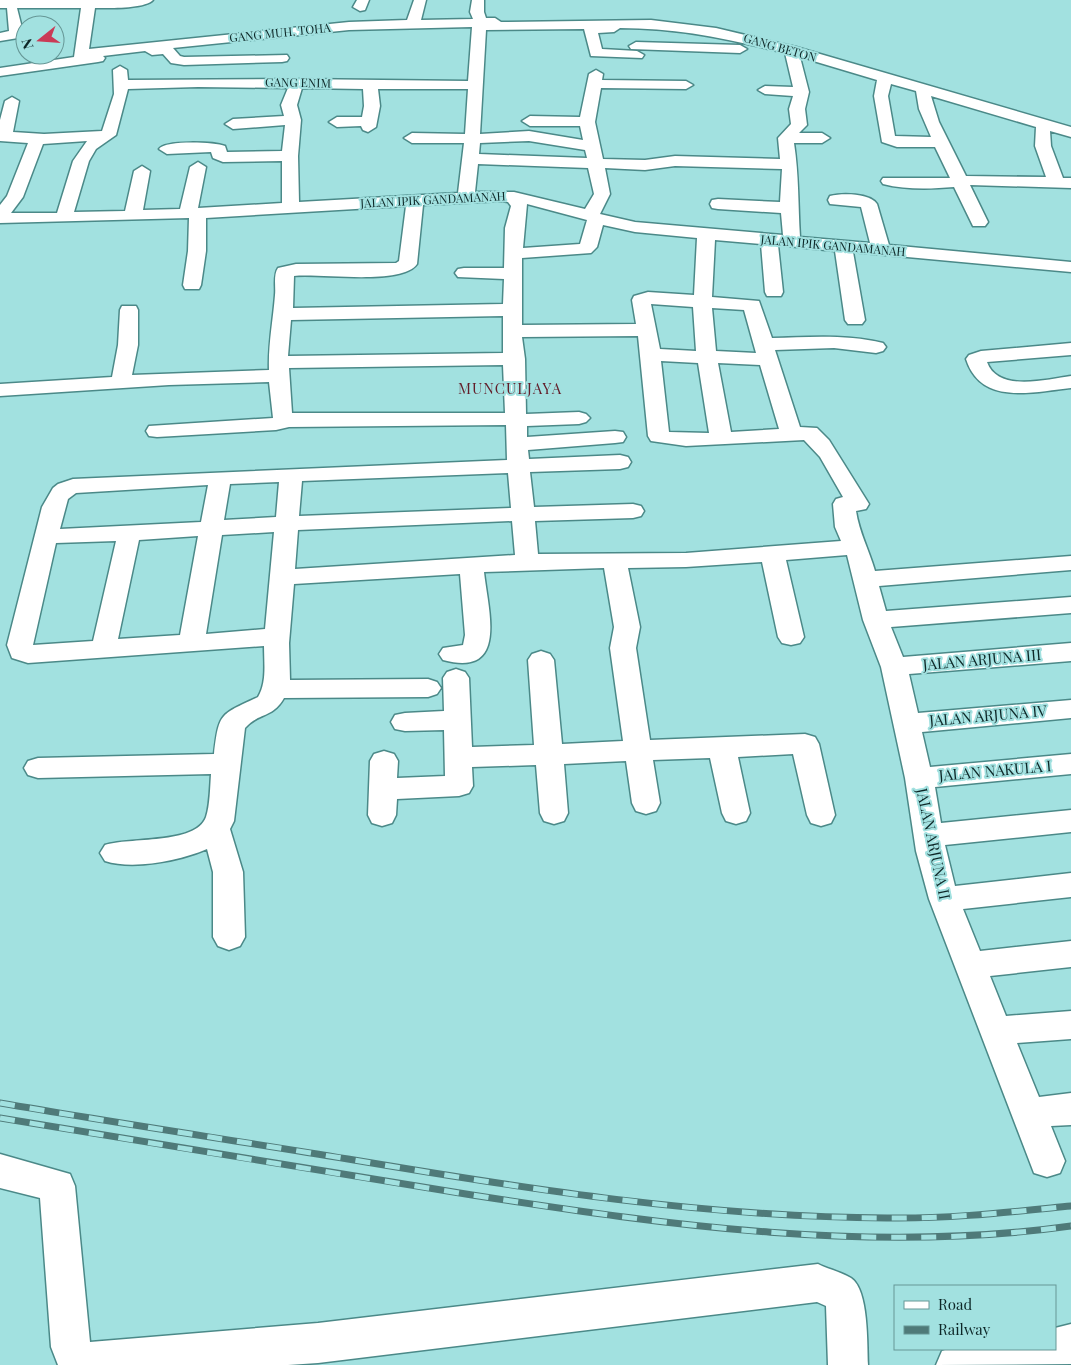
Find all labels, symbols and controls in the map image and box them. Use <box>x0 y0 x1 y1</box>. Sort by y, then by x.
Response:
north arrow <box>15 15 65 65</box>
street label: GANG MUH. TOHA <box>228 19 332 45</box>
street label: GANG BETON <box>742 29 819 65</box>
text: N <box>17 36 38 52</box>
street label: GANG ENIM <box>265 73 331 91</box>
street label: JALAN IPIK GANDAMANAH <box>359 187 506 211</box>
street label: JALAN IPIK GANDAMANAH <box>759 231 906 259</box>
district label: MUNCULJAYA <box>458 378 562 398</box>
street label: JALAN ARJUNA III <box>921 644 1042 674</box>
street label: JALAN ARJUNA IV <box>927 700 1048 730</box>
street label: JALAN NAKULA I <box>937 755 1052 785</box>
street label: JALAN ARJUNA II <box>912 785 956 901</box>
legend <box>894 1285 1056 1350</box>
text: Road <box>938 1294 972 1314</box>
text: Railway <box>938 1319 991 1339</box>

